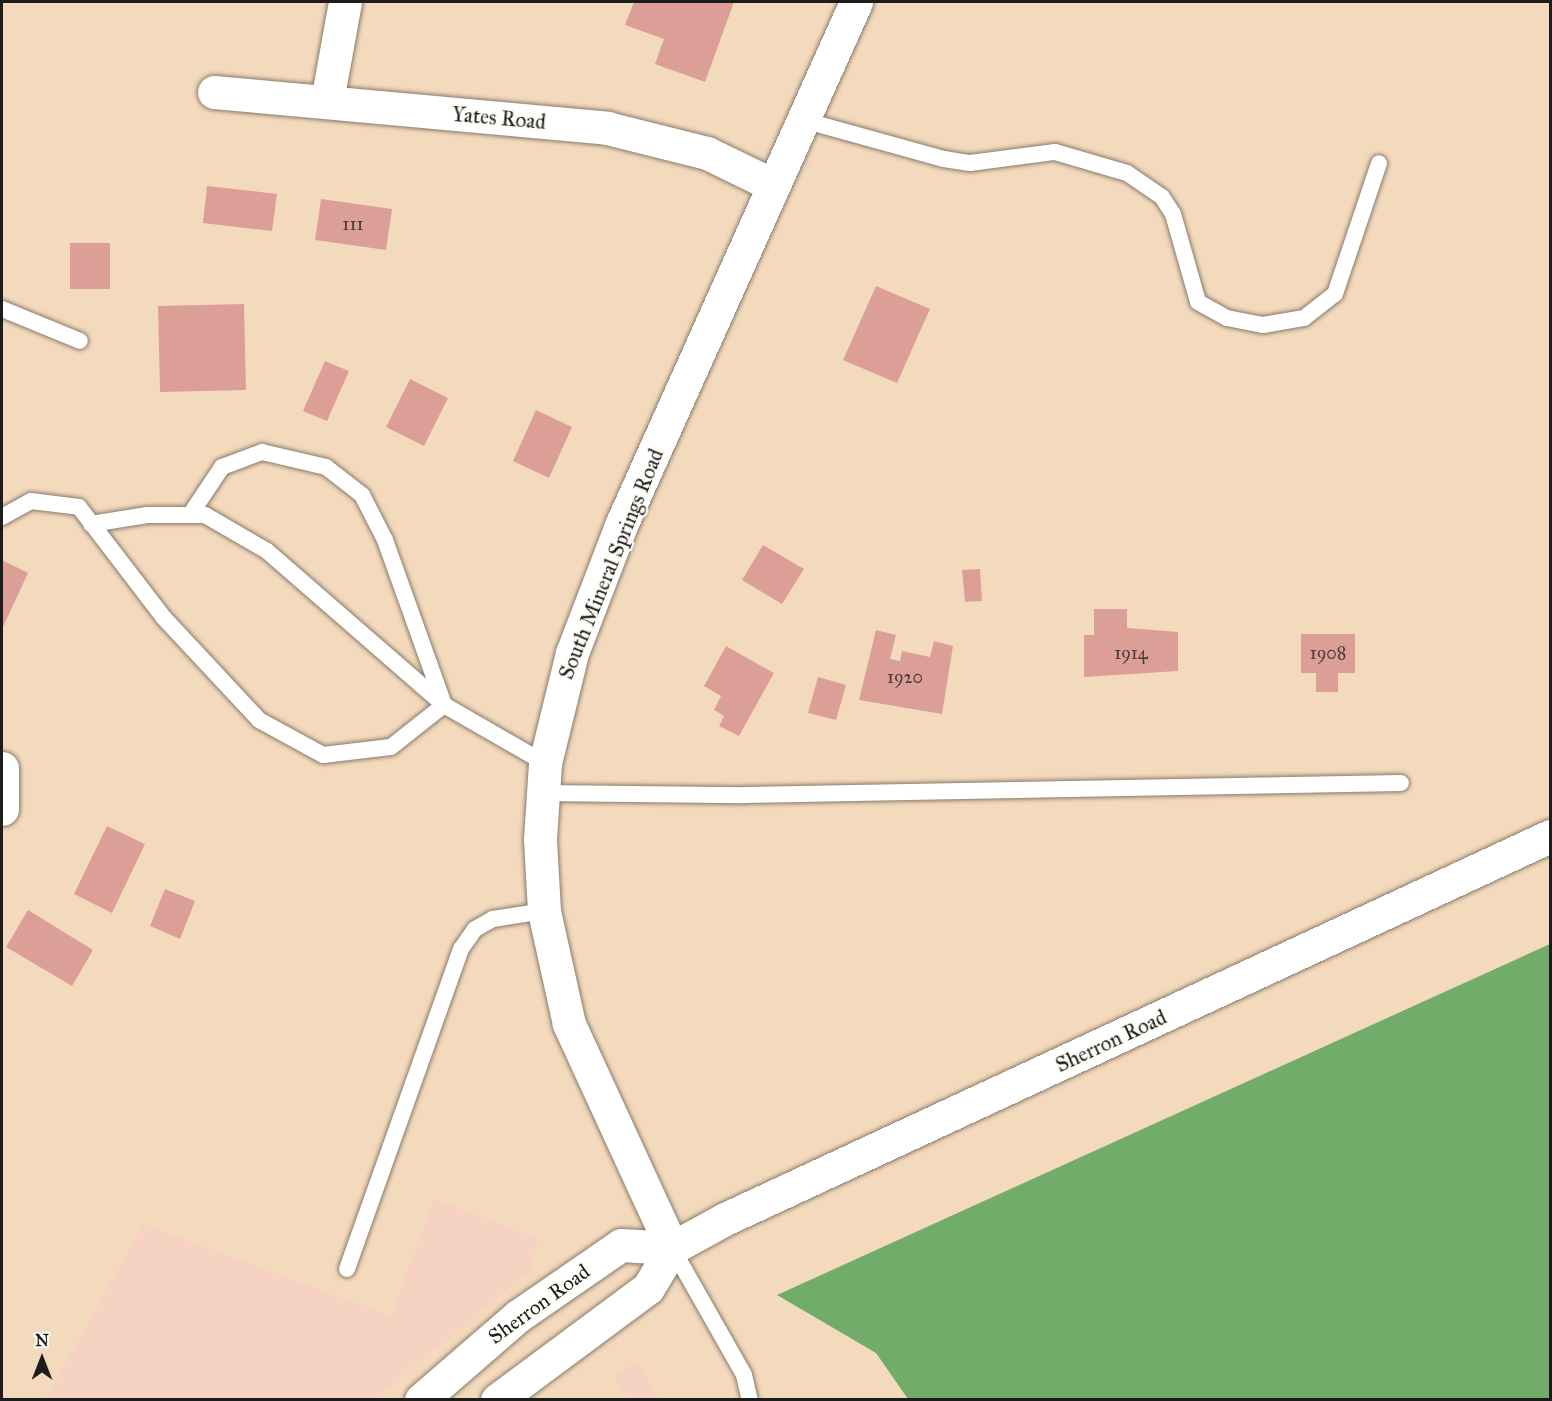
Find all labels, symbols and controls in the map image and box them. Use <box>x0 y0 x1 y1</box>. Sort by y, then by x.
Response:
street label: Yates Road <box>451 101 547 135</box>
house number: 111 <box>342 213 364 235</box>
street label: South Mineral Springs Road <box>553 445 669 683</box>
house number: 1914 <box>1114 642 1148 664</box>
house number: 1908 <box>1310 642 1346 664</box>
house number: 1920 <box>887 666 923 688</box>
street label: Sherron Road <box>1052 1004 1170 1078</box>
street label: Sherron Road <box>483 1259 595 1349</box>
north arrow <box>12 1329 72 1389</box>
text: N <box>35 1331 49 1350</box>

